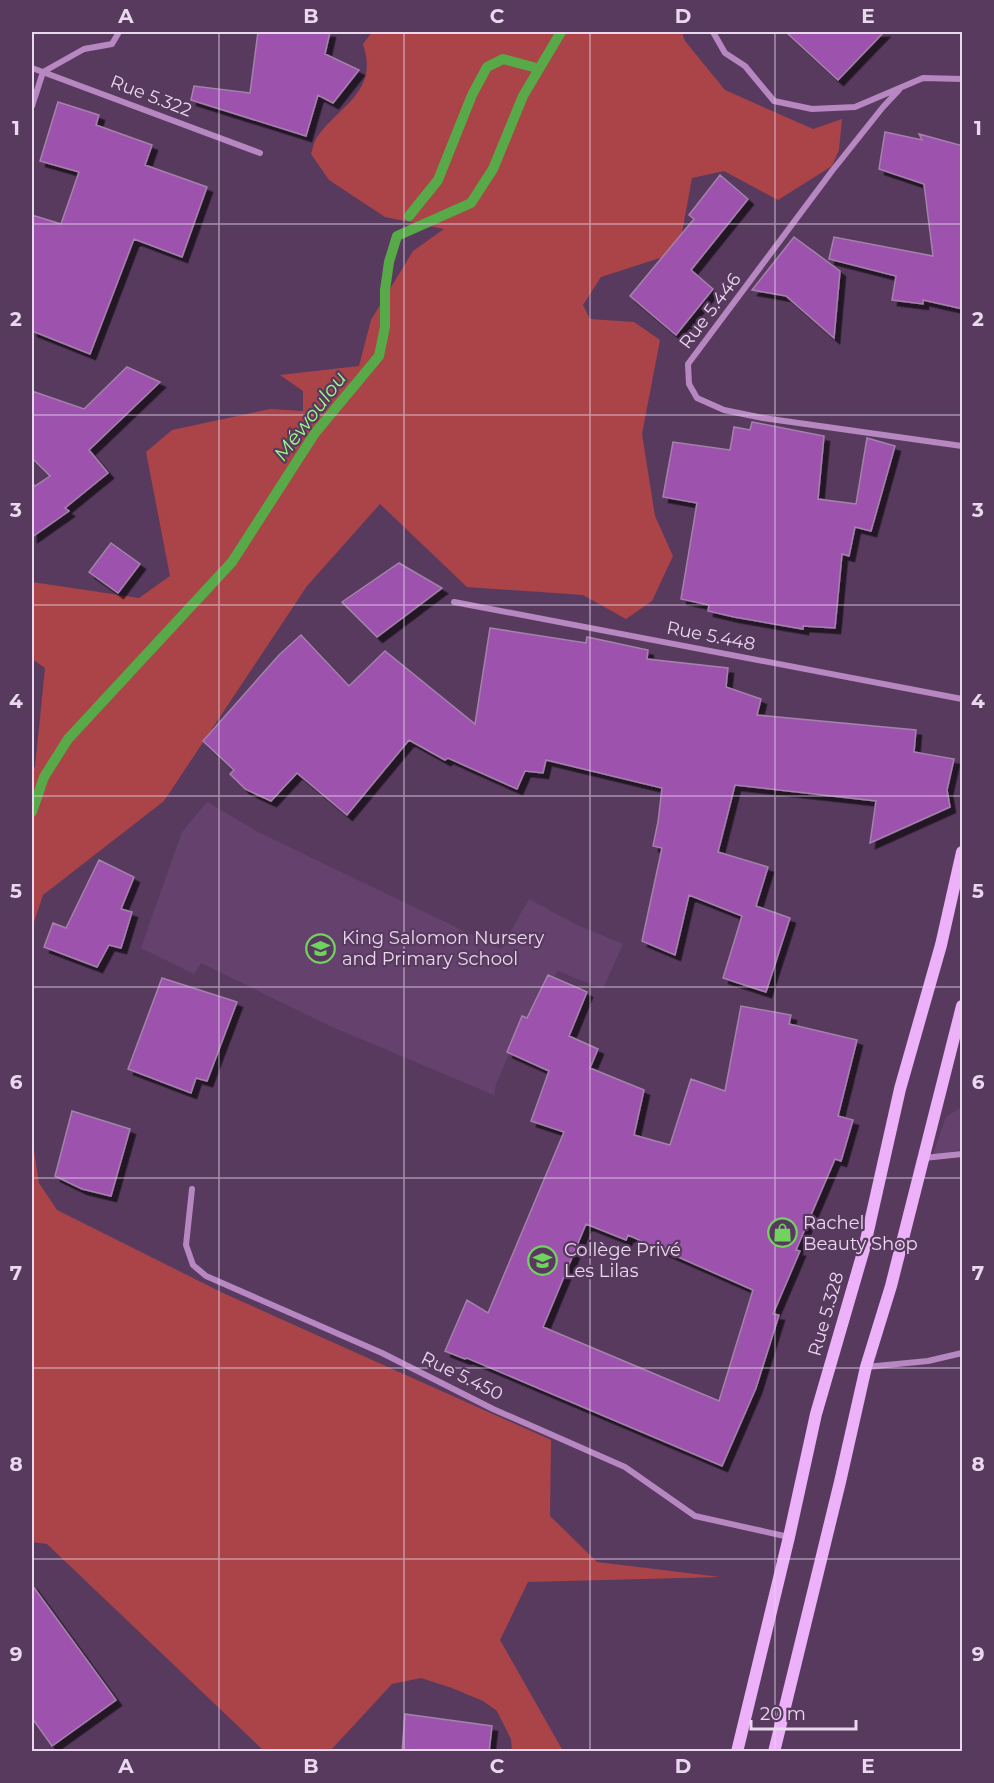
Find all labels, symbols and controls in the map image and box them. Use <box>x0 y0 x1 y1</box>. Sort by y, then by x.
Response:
text: A <box>117 4 134 28</box>
text: B <box>303 4 319 28</box>
text: C <box>490 4 505 28</box>
text: D <box>675 4 691 28</box>
text: E <box>861 4 875 28</box>
street label: Rue 5.322 <box>107 70 195 122</box>
text: 1 <box>12 116 20 140</box>
text: 1 <box>974 116 982 140</box>
street label: Rue 5.446 <box>674 269 746 353</box>
text: 2 <box>10 307 22 331</box>
text: 2 <box>972 307 984 331</box>
water label: Méwoulou <box>269 367 351 465</box>
text: 3 <box>9 498 22 522</box>
text: 3 <box>971 498 984 522</box>
street label: Rue 5.448 <box>665 617 757 655</box>
text: 4 <box>9 689 23 713</box>
text: 4 <box>971 689 985 713</box>
text: 5 <box>10 879 22 903</box>
text: 5 <box>972 879 984 903</box>
place label: King Salomon Nursery and Primary School <box>342 927 545 970</box>
school or university icon: King Salomon Nursery and Primary School <box>305 932 337 964</box>
text: 6 <box>10 1070 23 1094</box>
text: 6 <box>972 1070 985 1094</box>
place label: Rachel Beauty Shop <box>803 1212 918 1255</box>
shop icon: Rachel Beauty Shop <box>766 1217 798 1249</box>
place label: Collège Privé Les Lilas <box>564 1239 681 1282</box>
school or university icon: Collège Privé Les Lilas <box>527 1244 559 1276</box>
text: 7 <box>10 1261 22 1285</box>
text: 7 <box>972 1261 984 1285</box>
street label: Rue 5.328 <box>803 1269 849 1359</box>
street label: Rue 5.450 <box>417 1347 507 1405</box>
text: 8 <box>9 1452 23 1476</box>
text: 8 <box>971 1452 985 1476</box>
text: 9 <box>10 1642 22 1666</box>
text: 9 <box>972 1642 984 1666</box>
scale bar <box>751 1693 856 1731</box>
text: 20 m <box>760 1703 806 1725</box>
text: A <box>117 1754 134 1778</box>
text: B <box>303 1754 319 1778</box>
text: C <box>490 1754 505 1778</box>
text: D <box>675 1754 691 1778</box>
text: E <box>861 1754 875 1778</box>

